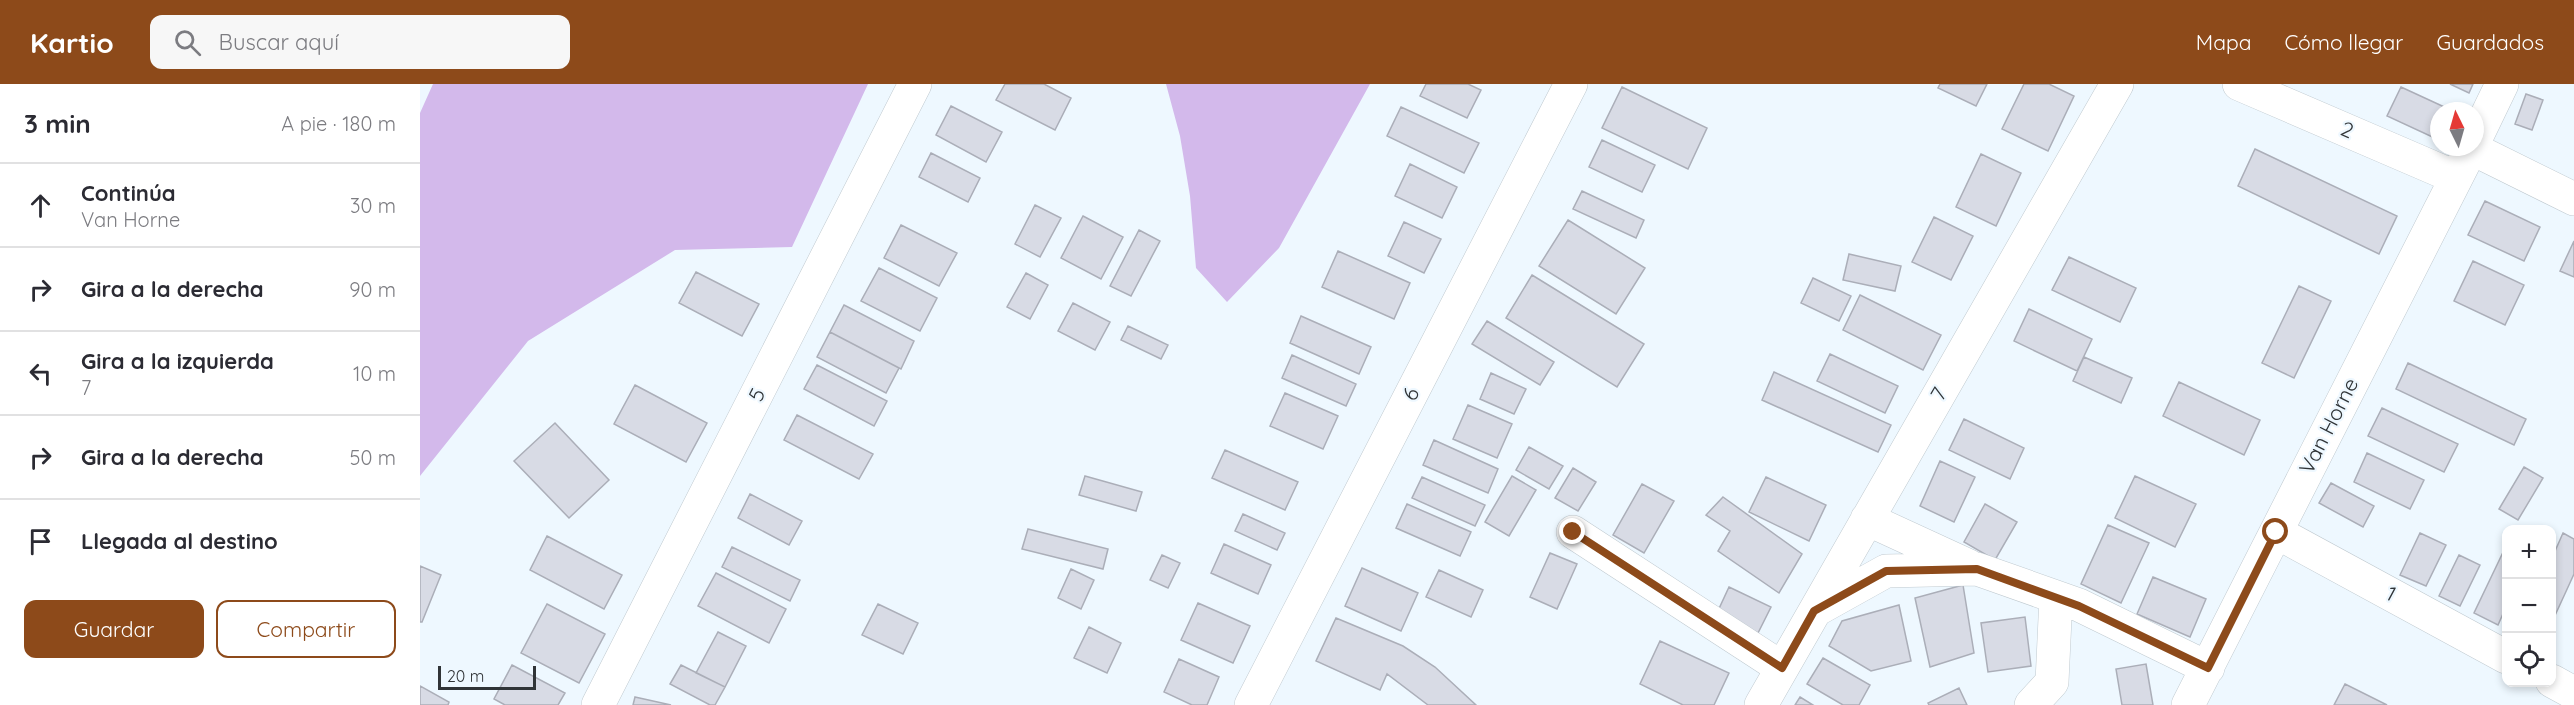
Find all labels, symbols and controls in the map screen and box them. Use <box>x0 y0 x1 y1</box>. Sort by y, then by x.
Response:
search box <box>150 15 570 69</box>
text: Kartio <box>30 25 114 60</box>
icon: search <box>171 26 204 59</box>
text: Buscar aquí <box>219 28 339 56</box>
text: Mapa <box>2196 29 2251 55</box>
text: Cómo llegar <box>2284 29 2403 55</box>
text: Guardados <box>2436 29 2544 55</box>
north arrow <box>2430 102 2484 156</box>
text: 3 min <box>24 107 91 140</box>
text: A pie · 180 m <box>281 111 396 136</box>
street label: 2 <box>2337 115 2358 143</box>
text: Continúa <box>81 179 176 207</box>
icon: ahead <box>24 189 57 222</box>
text: 30 m <box>350 193 396 218</box>
text: Van Horne <box>81 207 180 232</box>
icon: right <box>24 273 57 306</box>
text: Gira a la derecha <box>81 275 264 303</box>
text: 90 m <box>349 277 396 302</box>
text: Gira a la izquierda <box>81 347 274 375</box>
icon: left <box>24 357 57 390</box>
text: 10 m <box>353 361 396 386</box>
street label: Van Horne <box>2293 373 2363 478</box>
text: 7 <box>81 375 91 400</box>
street label: 7 <box>1924 382 1952 405</box>
street label: 6 <box>1396 383 1424 404</box>
street label: 5 <box>742 384 770 406</box>
icon: right <box>24 441 57 474</box>
text: Gira a la derecha <box>81 443 264 471</box>
text: 50 m <box>350 445 396 470</box>
route end <box>1559 518 1585 544</box>
route start <box>2262 518 2288 544</box>
icon: arrive <box>24 525 57 558</box>
map controls <box>2502 525 2556 687</box>
button: + <box>2502 525 2556 579</box>
text: Llegada al destino <box>81 527 278 555</box>
button: − <box>2502 579 2556 633</box>
street label: 1 <box>2382 580 2401 606</box>
button: Guardar <box>24 600 204 658</box>
button: Compartir <box>216 600 396 658</box>
button: locate <box>2502 633 2556 687</box>
scale bar <box>438 663 536 690</box>
text: 20 m <box>447 666 484 686</box>

